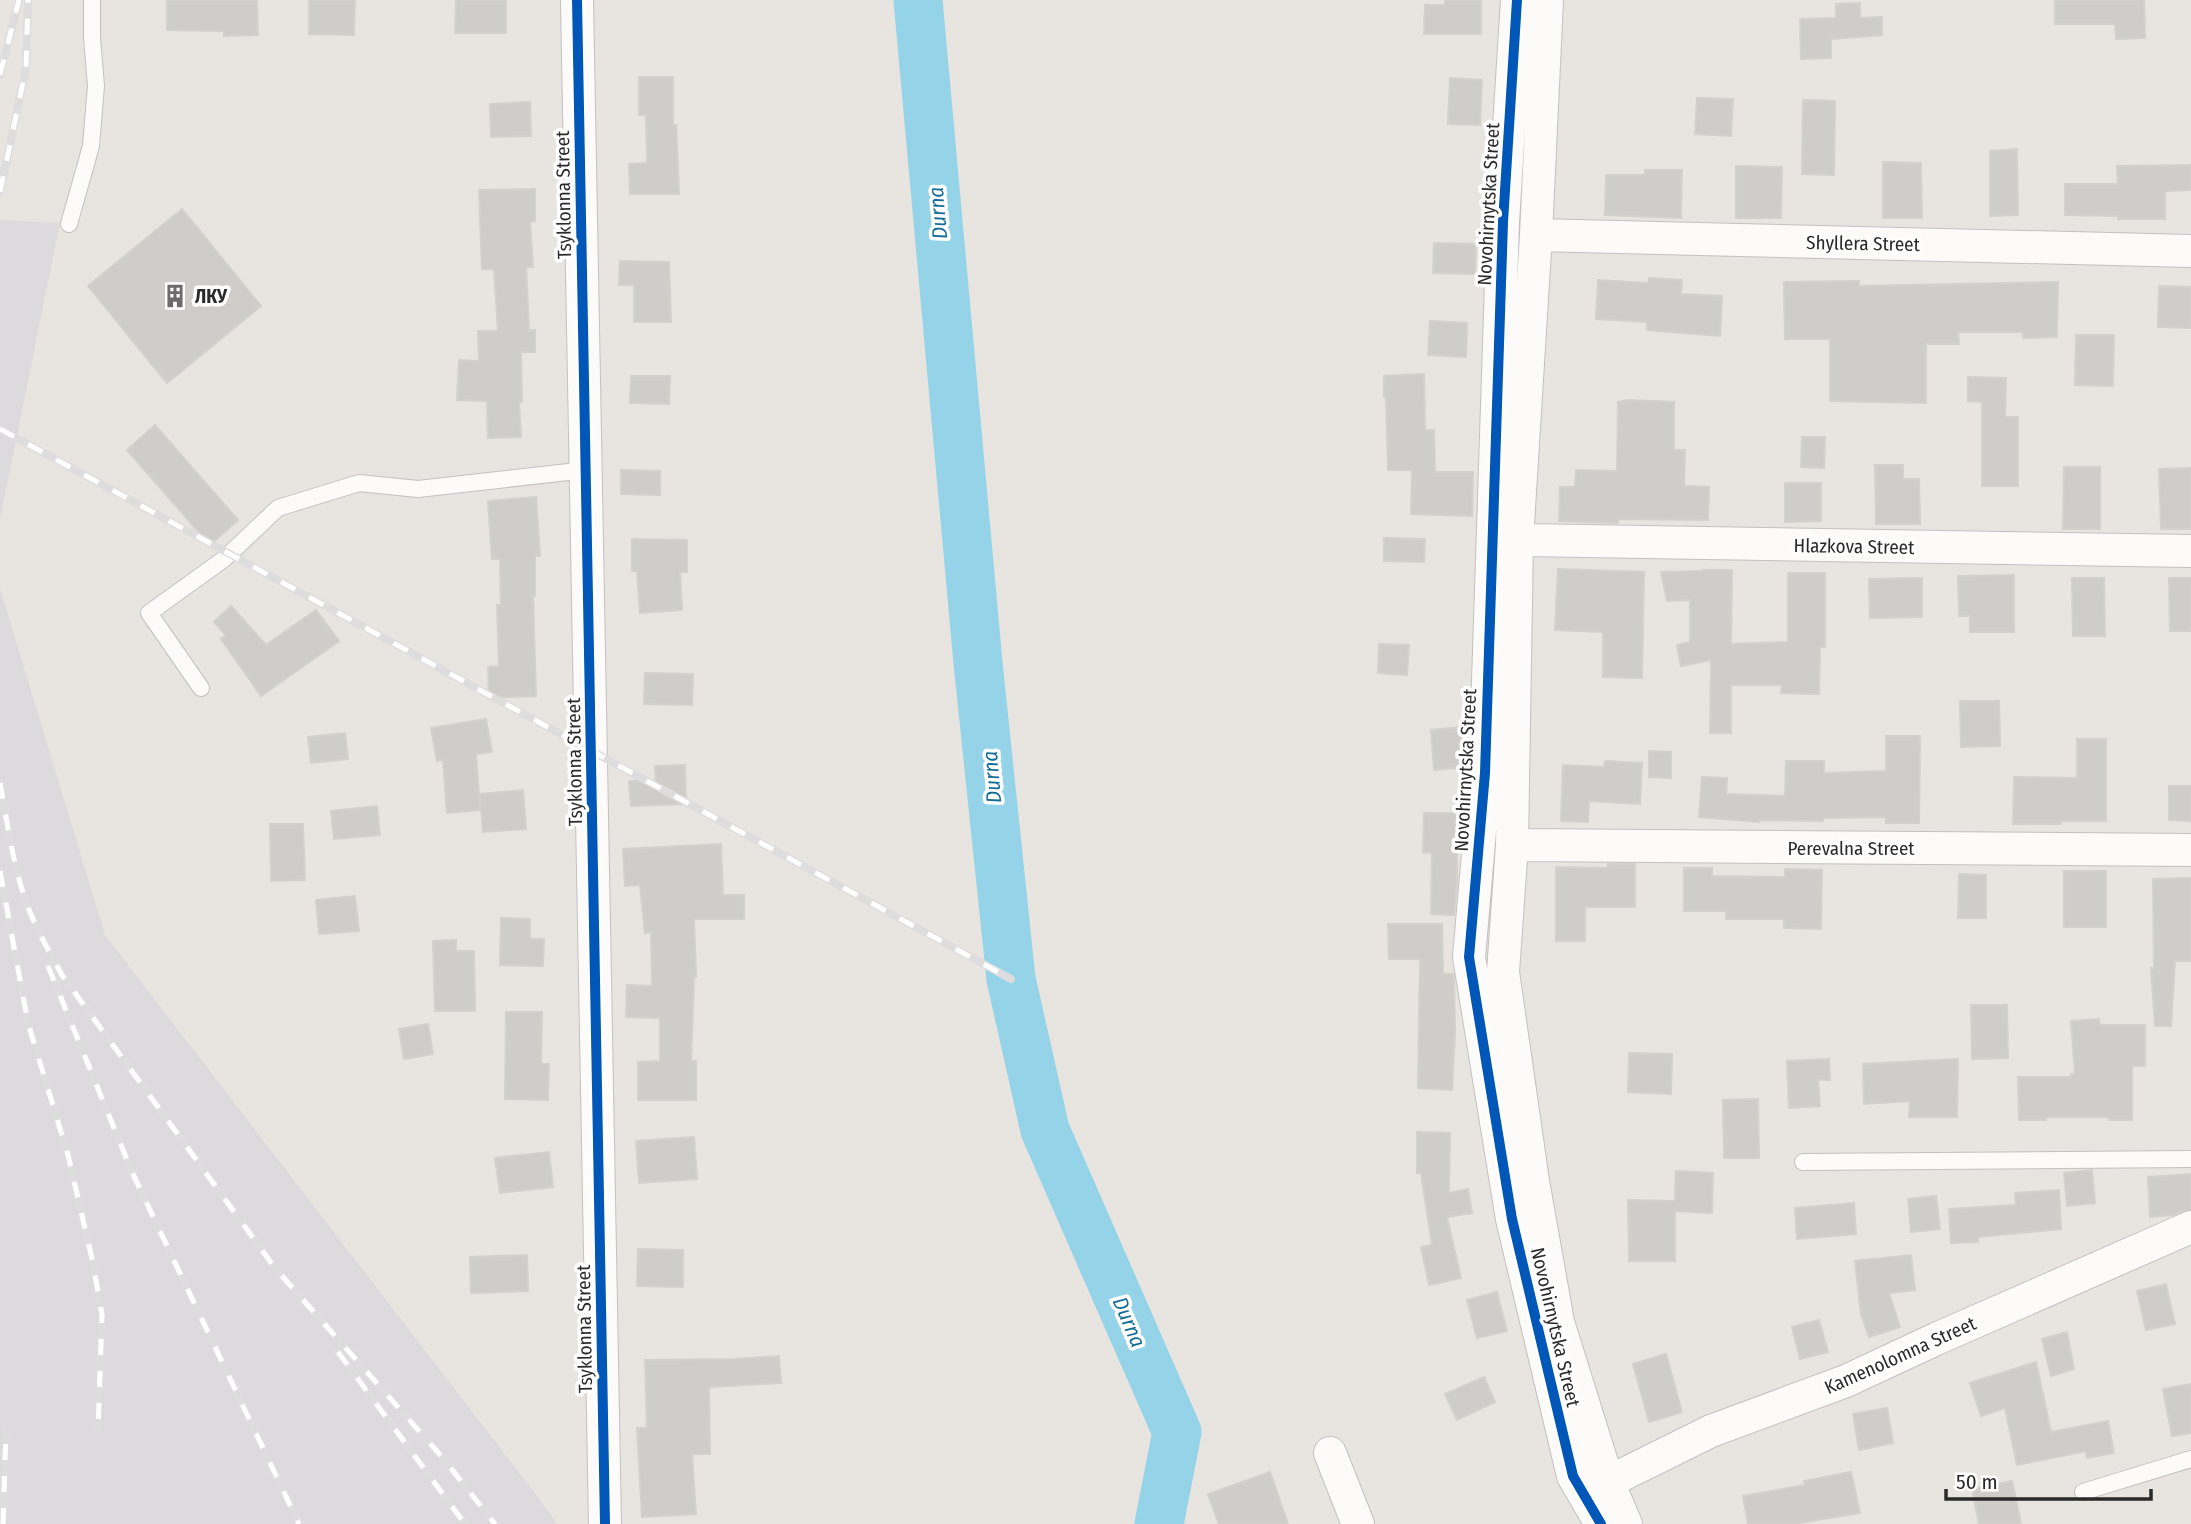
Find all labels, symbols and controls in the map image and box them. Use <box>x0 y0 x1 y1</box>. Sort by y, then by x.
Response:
street label: Novohirnytska Street <box>1473 121 1504 286</box>
street label: Tsyklonna Street <box>551 130 576 259</box>
water label: Durna <box>923 186 953 240</box>
street label: Shyllera Street <box>1806 231 1921 256</box>
building icon: ЛКУ <box>161 282 189 310</box>
place label: ЛКУ <box>195 285 228 308</box>
street label: Hlazkova Street <box>1794 534 1915 559</box>
street label: Novohirnytska Street <box>1450 687 1481 852</box>
street label: Tsyklonna Street <box>562 697 587 826</box>
water label: Durna <box>977 750 1007 804</box>
street label: Perevalna Street <box>1788 837 1915 860</box>
street label: Novohirnytska Street <box>1526 1245 1585 1410</box>
street label: Tsyklonna Street <box>572 1264 597 1393</box>
water label: Durna <box>1107 1293 1151 1351</box>
street label: Kamenolomna Street <box>1821 1311 1980 1399</box>
scale bar <box>1946 1458 2151 1502</box>
text: 50 m <box>1956 1469 1998 1495</box>

